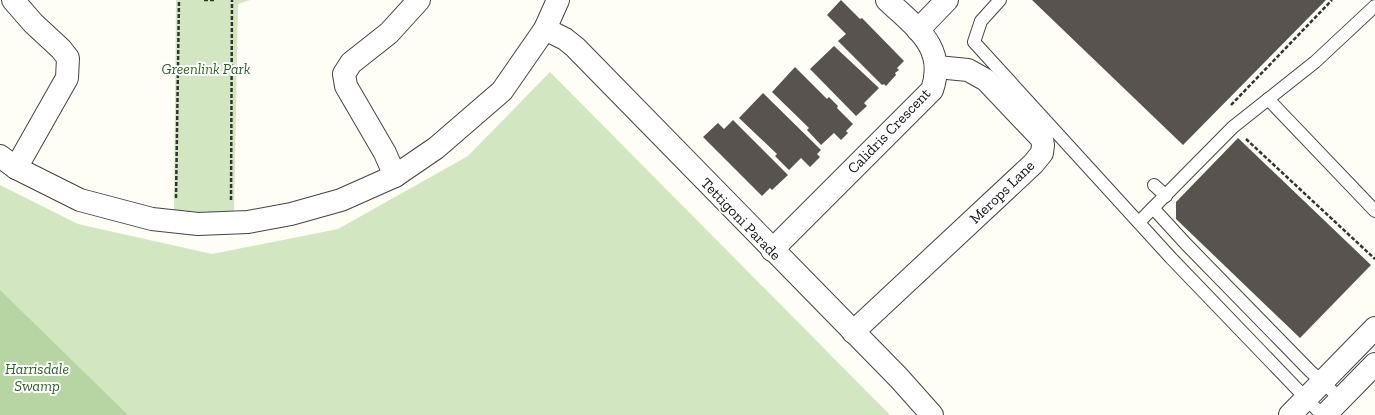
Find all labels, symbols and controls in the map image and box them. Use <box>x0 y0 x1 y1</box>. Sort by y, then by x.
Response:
park label: Greenlink Park <box>162 60 251 78</box>
street label: Calidris Crescent <box>844 84 935 177</box>
street label: Merops Lane <box>966 157 1038 227</box>
street label: Tettigoni Parade <box>697 174 785 264</box>
park label: Harrisdale Swamp <box>5 360 69 395</box>

